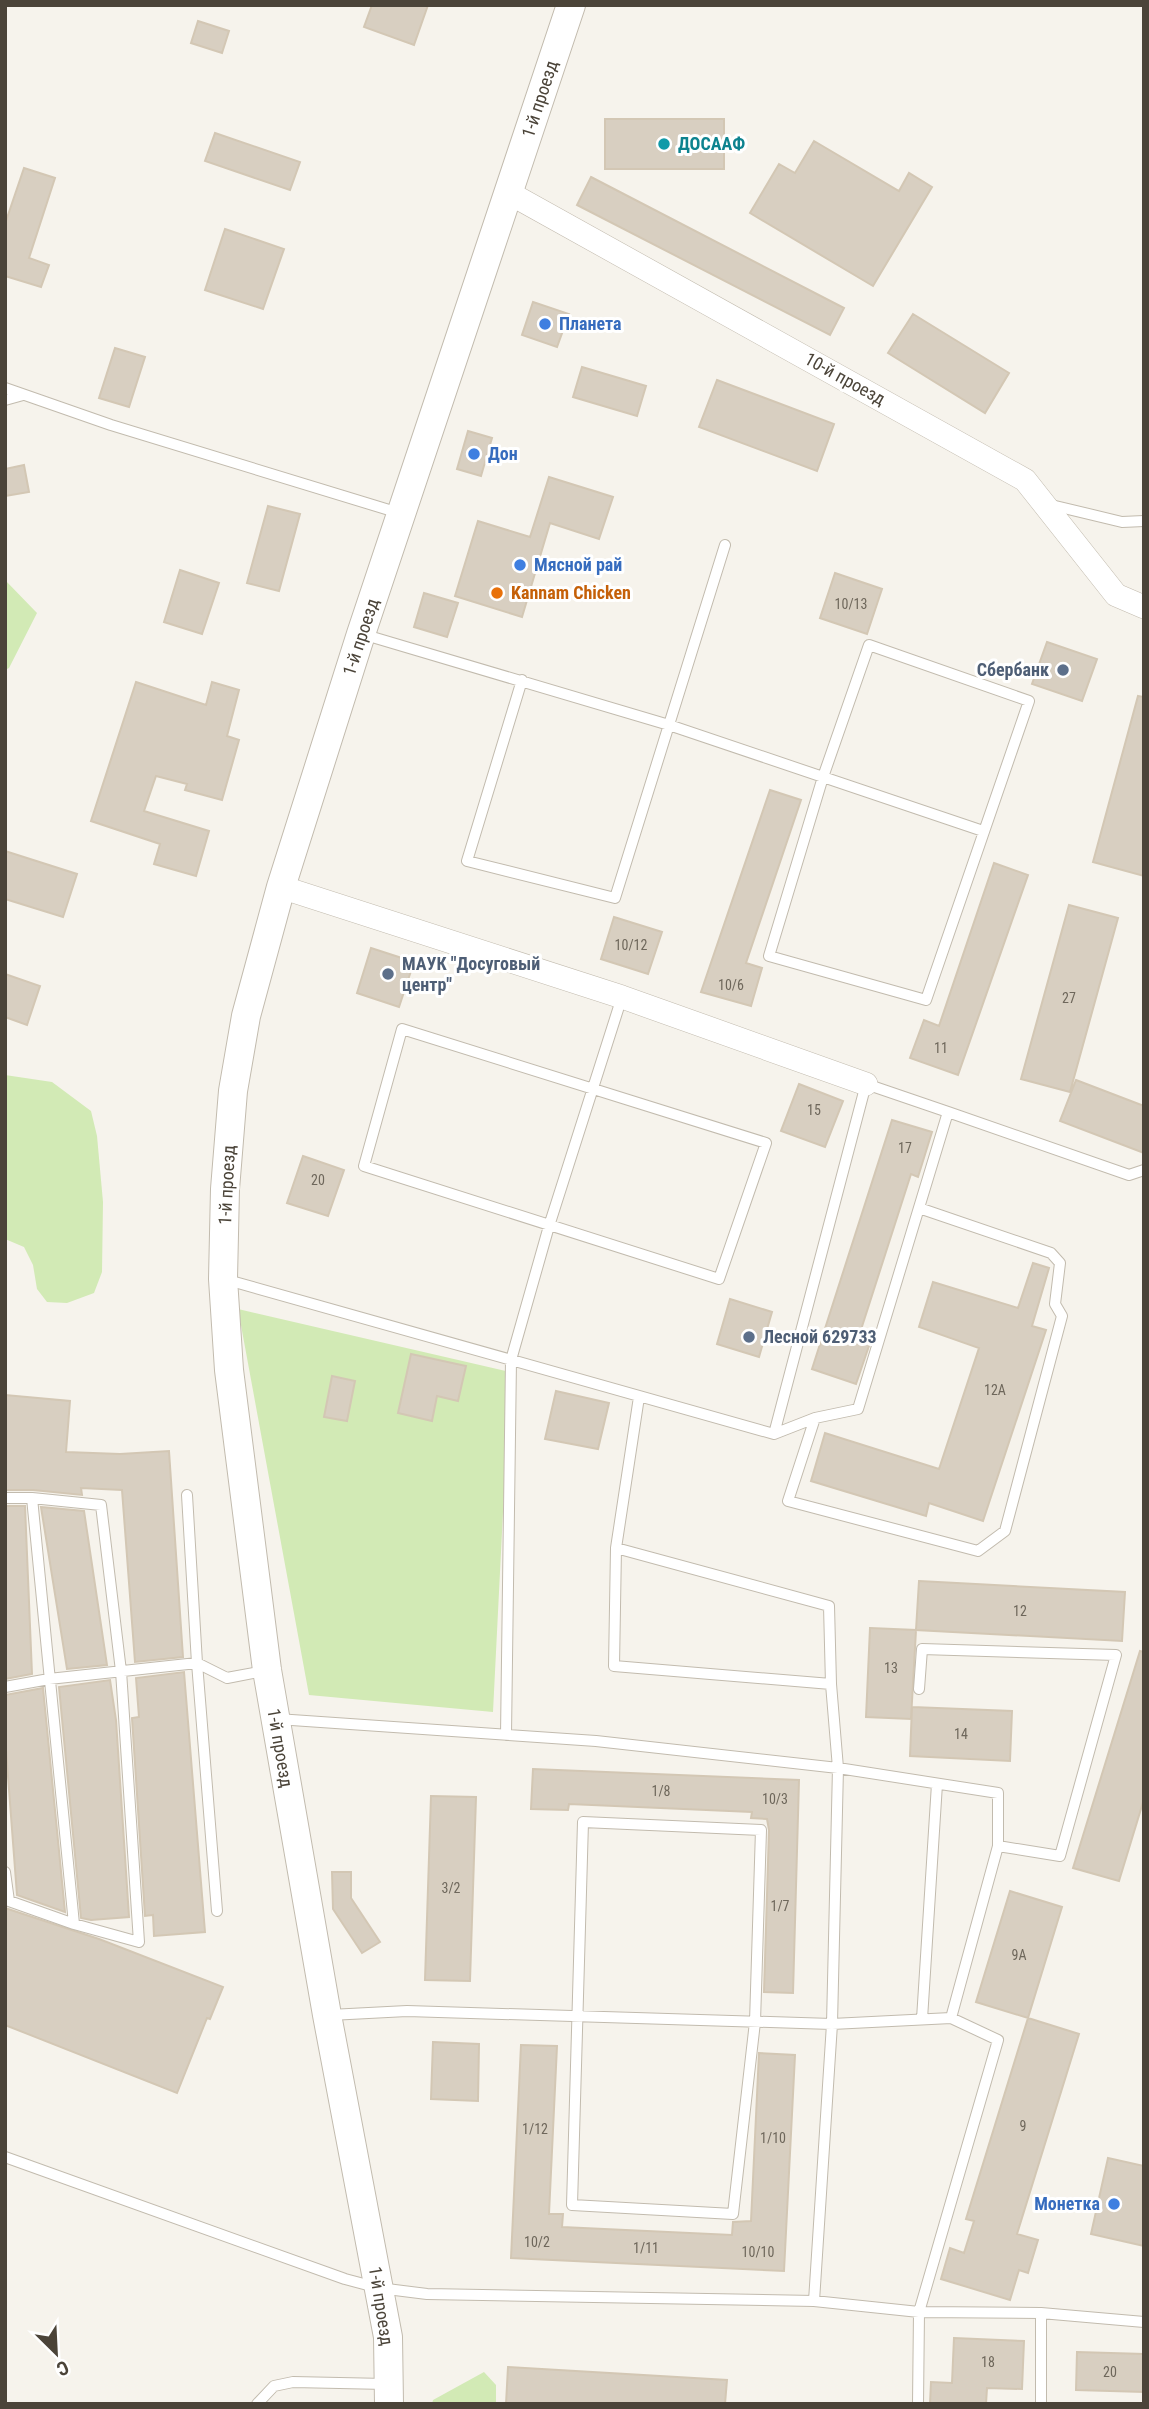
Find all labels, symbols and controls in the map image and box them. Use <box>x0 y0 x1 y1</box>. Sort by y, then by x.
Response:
street label: 1-й проезд <box>517 57 562 140</box>
place label: ДОСААФ <box>678 133 745 154</box>
marker: ДОСААФ <box>656 136 672 152</box>
place label: Планета <box>559 313 622 334</box>
marker: Планета <box>537 316 553 332</box>
street label: 10-й проезд <box>801 348 889 409</box>
place label: Дон <box>488 443 518 464</box>
marker: Дон <box>466 446 482 462</box>
place label: Мясной рай <box>534 554 622 575</box>
marker: Мясной рай <box>512 557 528 573</box>
place label: Kannam Chicken <box>511 582 631 603</box>
marker: Kannam Chicken <box>489 585 505 601</box>
street label: 1-й проезд <box>338 595 383 678</box>
house number: 10/13 <box>835 596 867 612</box>
place label: Сбербанк <box>977 659 1049 680</box>
marker: Сбербанк <box>1055 662 1071 678</box>
house number: 10/12 <box>615 937 648 953</box>
place label: МАУК "Досуговый центр" <box>402 953 540 995</box>
marker: МАУК "Досуговый центр" <box>380 966 396 982</box>
house number: 10/6 <box>718 977 744 993</box>
house number: 27 <box>1062 990 1076 1006</box>
house number: 11 <box>934 1040 948 1056</box>
house number: 15 <box>807 1102 821 1118</box>
house number: 17 <box>898 1140 912 1156</box>
street label: 1-й проезд <box>214 1144 239 1225</box>
house number: 20 <box>311 1172 325 1188</box>
place label: Лесной 629733 <box>763 1326 877 1347</box>
marker: Лесной 629733 <box>741 1329 757 1345</box>
house number: 12А <box>984 1382 1006 1398</box>
house number: 12 <box>1013 1603 1027 1619</box>
house number: 13 <box>884 1660 898 1676</box>
street label: 1-й проезд <box>263 1707 298 1789</box>
house number: 14 <box>954 1726 968 1742</box>
house number: 1/8 <box>651 1783 671 1799</box>
house number: 10/3 <box>762 1791 788 1807</box>
house number: 3/2 <box>441 1880 461 1896</box>
house number: 1/7 <box>770 1898 790 1914</box>
house number: 9А <box>1012 1947 1026 1963</box>
house number: 9 <box>1020 2118 1026 2134</box>
house number: 1/12 <box>522 2121 548 2137</box>
house number: 1/10 <box>760 2130 786 2146</box>
place label: Монетка <box>1034 2193 1100 2214</box>
marker: Монетка <box>1106 2196 1122 2212</box>
house number: 10/2 <box>524 2234 550 2250</box>
house number: 1/11 <box>633 2240 659 2256</box>
house number: 10/10 <box>742 2244 775 2260</box>
street label: 1-й проезд <box>365 2265 398 2347</box>
north arrow <box>21 2318 91 2388</box>
house number: 18 <box>981 2354 995 2370</box>
text: С <box>53 2355 72 2381</box>
house number: 20 <box>1103 2364 1117 2380</box>

